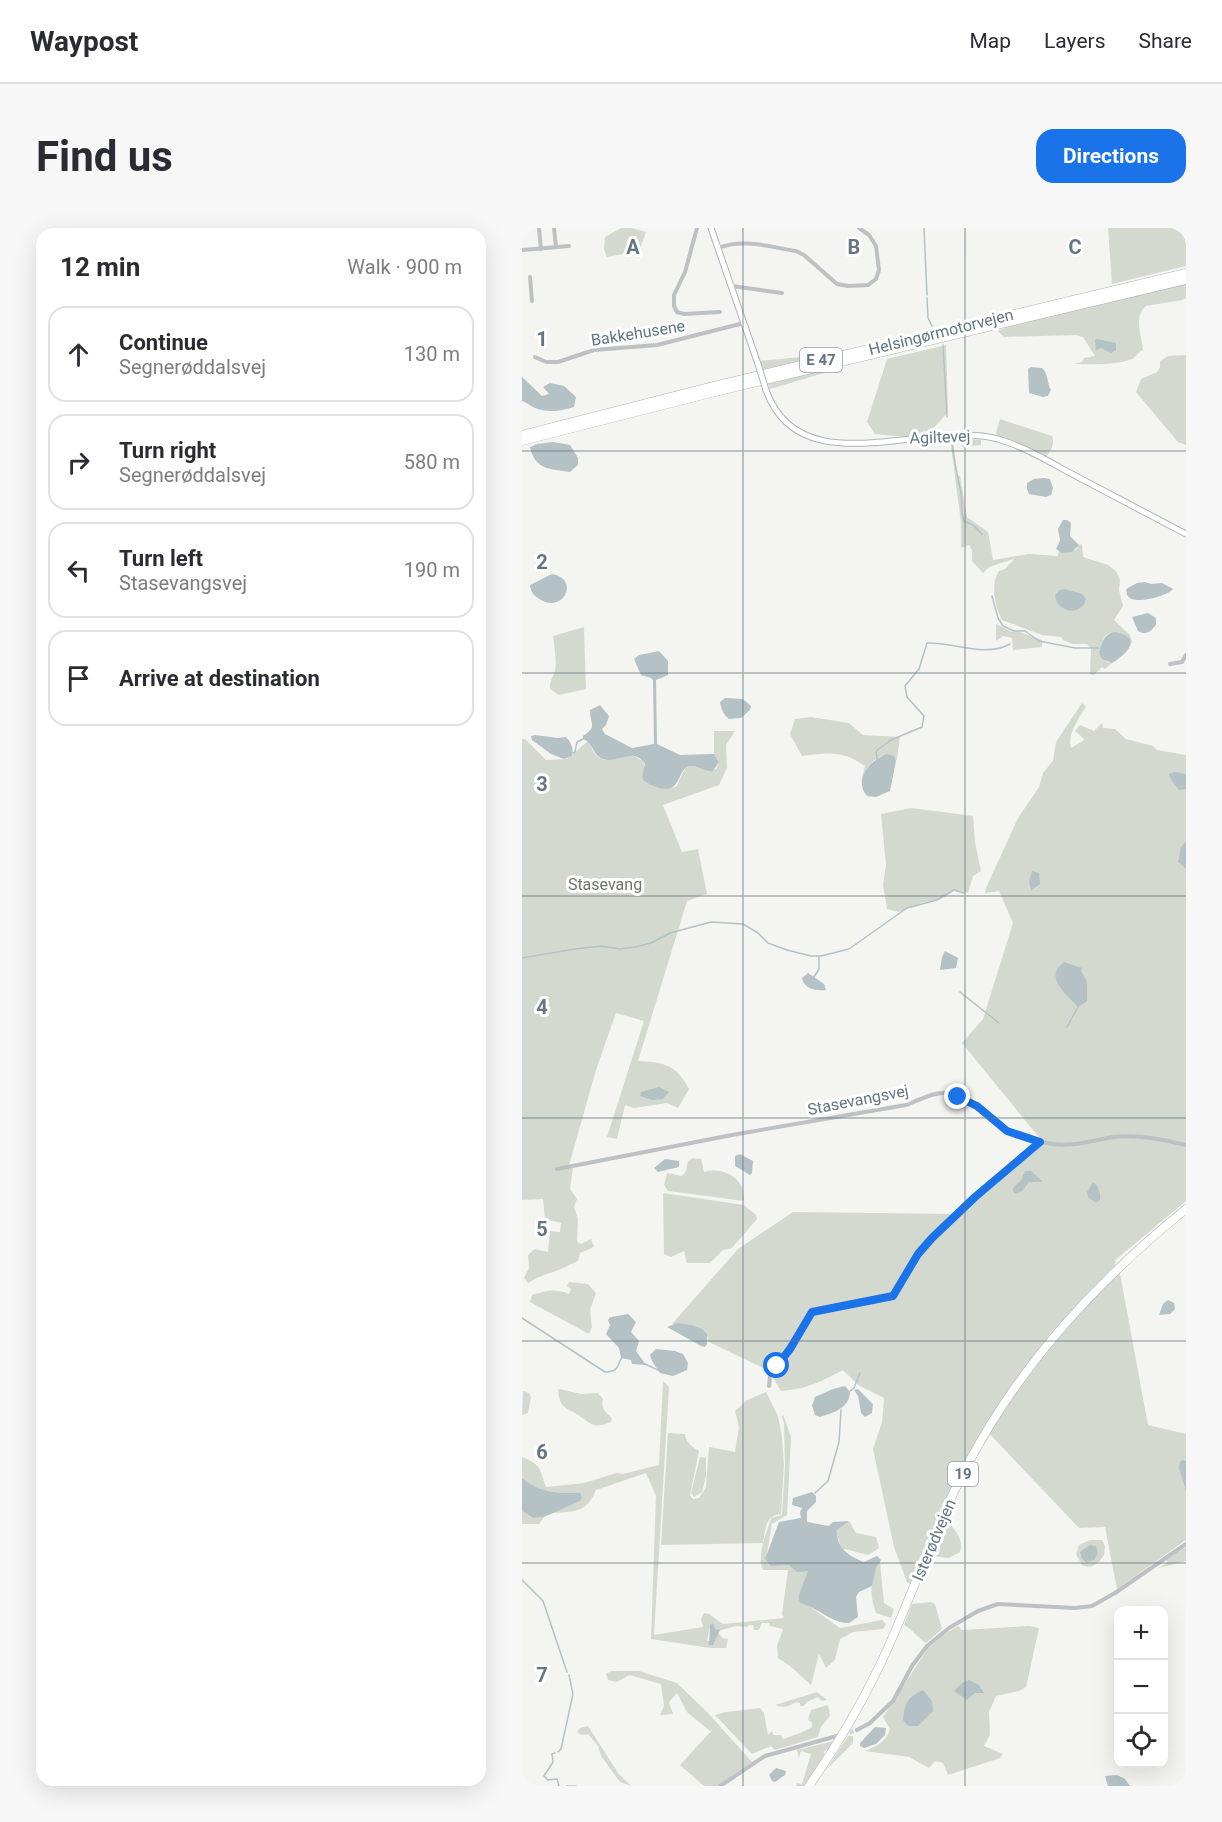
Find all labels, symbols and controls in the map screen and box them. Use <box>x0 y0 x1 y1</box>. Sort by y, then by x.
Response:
text: Waypost <box>30 25 138 58</box>
text: Map <box>969 29 1011 53</box>
text: Layers <box>1044 29 1105 53</box>
text: Share <box>1138 29 1192 53</box>
button: Directions <box>1036 129 1186 183</box>
text: Find us <box>36 132 173 181</box>
text: A <box>626 235 640 259</box>
text: B <box>848 235 860 259</box>
text: C <box>1068 235 1082 259</box>
text: 12 min <box>60 252 140 282</box>
text: Walk · 900 m <box>347 255 462 279</box>
street label: Helsingørmotorvejen <box>867 305 1015 359</box>
street label: Bakkehusene <box>590 316 686 350</box>
text: 1 <box>536 327 548 351</box>
text: Continue <box>119 330 208 355</box>
icon: ahead <box>62 338 95 371</box>
text: 130 m <box>404 342 460 366</box>
road number: E 47 <box>800 348 842 372</box>
text: Segnerøddalsvej <box>119 355 266 379</box>
street label: Agiltevej <box>909 426 971 448</box>
text: Turn right <box>119 438 216 463</box>
icon: right <box>62 446 95 479</box>
text: 580 m <box>404 450 460 474</box>
text: Segnerøddalsvej <box>119 463 266 487</box>
text: Turn left <box>119 546 203 571</box>
text: 2 <box>536 550 548 574</box>
icon: left <box>62 554 95 587</box>
text: 190 m <box>404 558 460 582</box>
text: Stasevangsvej <box>119 571 247 595</box>
icon: arrive <box>62 662 95 695</box>
text: Arrive at destination <box>119 666 320 691</box>
text: 3 <box>536 772 548 796</box>
park label: Stasevang <box>568 875 642 894</box>
text: 4 <box>536 995 548 1019</box>
street label: Stasevangsvej <box>806 1081 910 1119</box>
route end <box>944 1083 970 1109</box>
text: 5 <box>536 1217 548 1241</box>
route start <box>763 1352 789 1378</box>
text: 6 <box>536 1440 548 1464</box>
road number: 19 <box>948 1462 978 1486</box>
street label: Isterødvejen <box>908 1496 960 1584</box>
map controls <box>1114 1606 1168 1768</box>
button: + <box>1114 1606 1168 1660</box>
button: − <box>1114 1660 1168 1714</box>
text: 7 <box>536 1663 548 1687</box>
button: locate <box>1114 1714 1168 1768</box>

